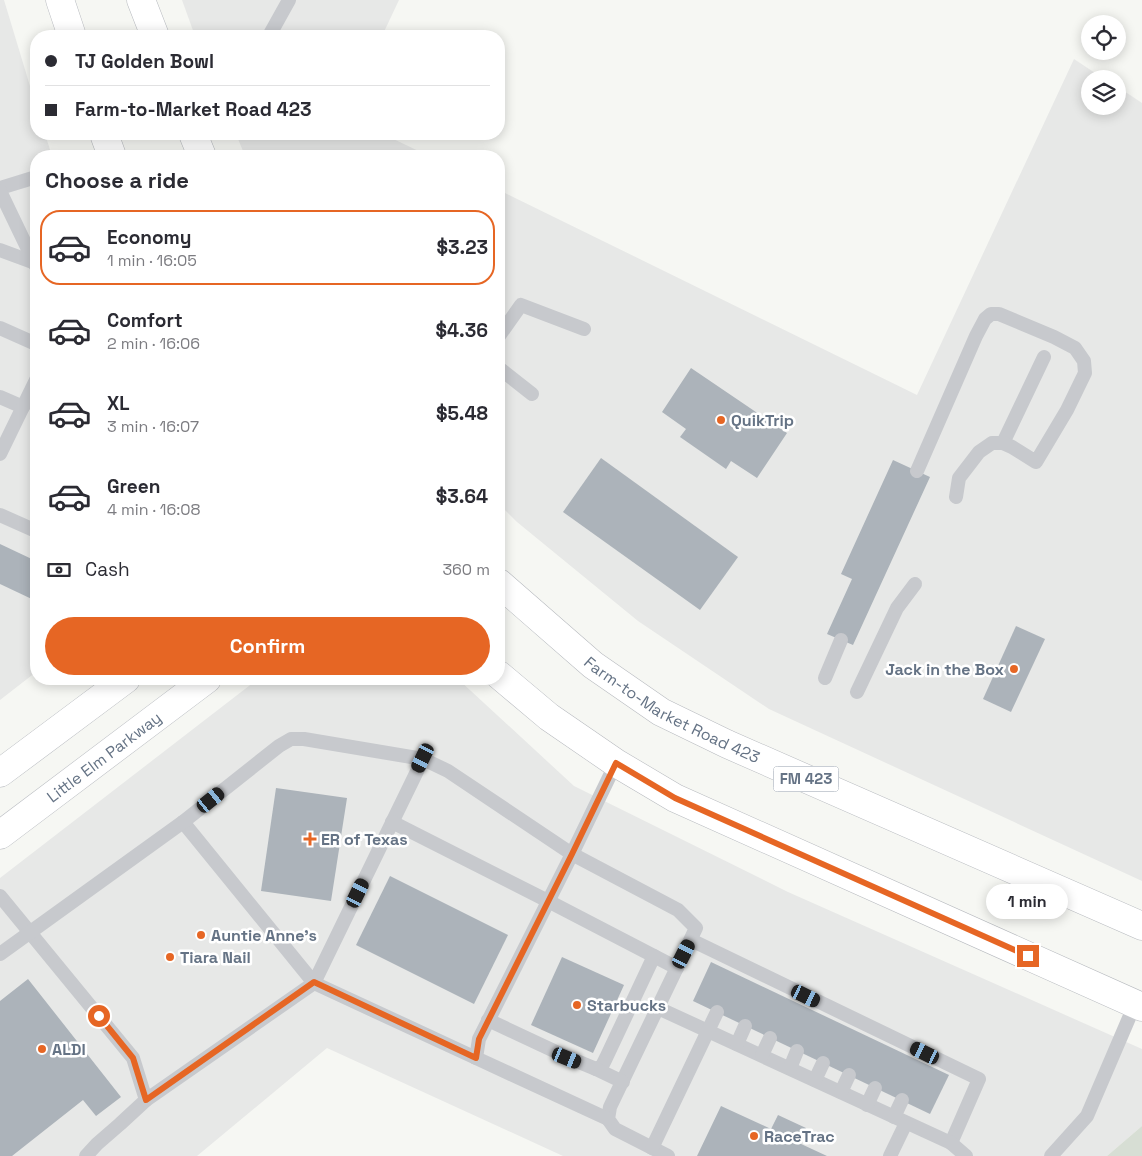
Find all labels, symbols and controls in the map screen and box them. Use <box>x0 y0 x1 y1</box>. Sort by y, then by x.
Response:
map controls <box>1081 15 1126 115</box>
button: locate <box>1081 15 1126 60</box>
text: TJ Golden Bowl <box>75 49 214 74</box>
button: layers <box>1081 70 1126 115</box>
text: Farm-to-Market Road 423 <box>75 97 312 122</box>
text: Choose a ride <box>45 166 189 194</box>
icon: car <box>47 225 92 270</box>
text: Economy <box>107 225 191 250</box>
text: $3.23 <box>436 235 488 260</box>
text: 1 min · 16:05 <box>107 250 197 271</box>
icon: car <box>47 308 92 353</box>
text: Comfort <box>107 308 183 333</box>
text: $4.36 <box>435 318 488 343</box>
text: 2 min · 16:06 <box>107 333 200 354</box>
icon: car <box>47 391 92 436</box>
text: XL <box>107 391 130 416</box>
text: $5.48 <box>436 401 488 426</box>
place label: QuikTrip <box>731 410 794 431</box>
marker: QuikTrip <box>715 414 727 426</box>
text: 3 min · 16:07 <box>107 416 199 437</box>
icon: car <box>47 474 92 519</box>
text: Green <box>107 474 160 499</box>
text: $3.64 <box>436 484 488 509</box>
text: 4 min · 16:08 <box>107 499 201 520</box>
icon: cash <box>45 556 73 584</box>
text: Cash <box>85 557 130 582</box>
text: 360 m <box>442 559 490 580</box>
button: Confirm <box>45 617 490 675</box>
street label: Farm-to-Market Road 423 <box>579 652 763 768</box>
place label: Jack in the Box <box>885 659 1005 680</box>
marker: Jack in the Box <box>1008 663 1020 675</box>
street label: Little Elm Parkway <box>43 707 166 807</box>
car <box>409 741 436 775</box>
road number: FM 423 <box>774 766 838 792</box>
car <box>194 785 227 815</box>
place label: ER of Texas <box>321 829 408 850</box>
marker: ER of Texas <box>303 832 317 846</box>
car <box>344 876 371 910</box>
callout: 1 min <box>987 884 1069 918</box>
text: 1 min <box>1007 891 1047 912</box>
place label: Auntie Anne's <box>211 925 317 946</box>
marker: Auntie Anne's <box>195 929 207 941</box>
car <box>670 937 697 971</box>
route end <box>1017 945 1039 967</box>
place label: Tiara Nail <box>180 947 251 968</box>
marker: Tiara Nail <box>164 951 176 963</box>
car <box>789 983 822 1009</box>
place label: Starbucks <box>587 995 666 1016</box>
marker: Starbucks <box>571 999 583 1011</box>
route start <box>88 1005 110 1027</box>
place label: ALDI <box>52 1039 86 1060</box>
car <box>908 1040 941 1066</box>
marker: ALDI <box>36 1043 48 1055</box>
car <box>550 1045 583 1071</box>
place label: RaceTrac <box>764 1126 835 1147</box>
marker: RaceTrac <box>748 1130 760 1142</box>

